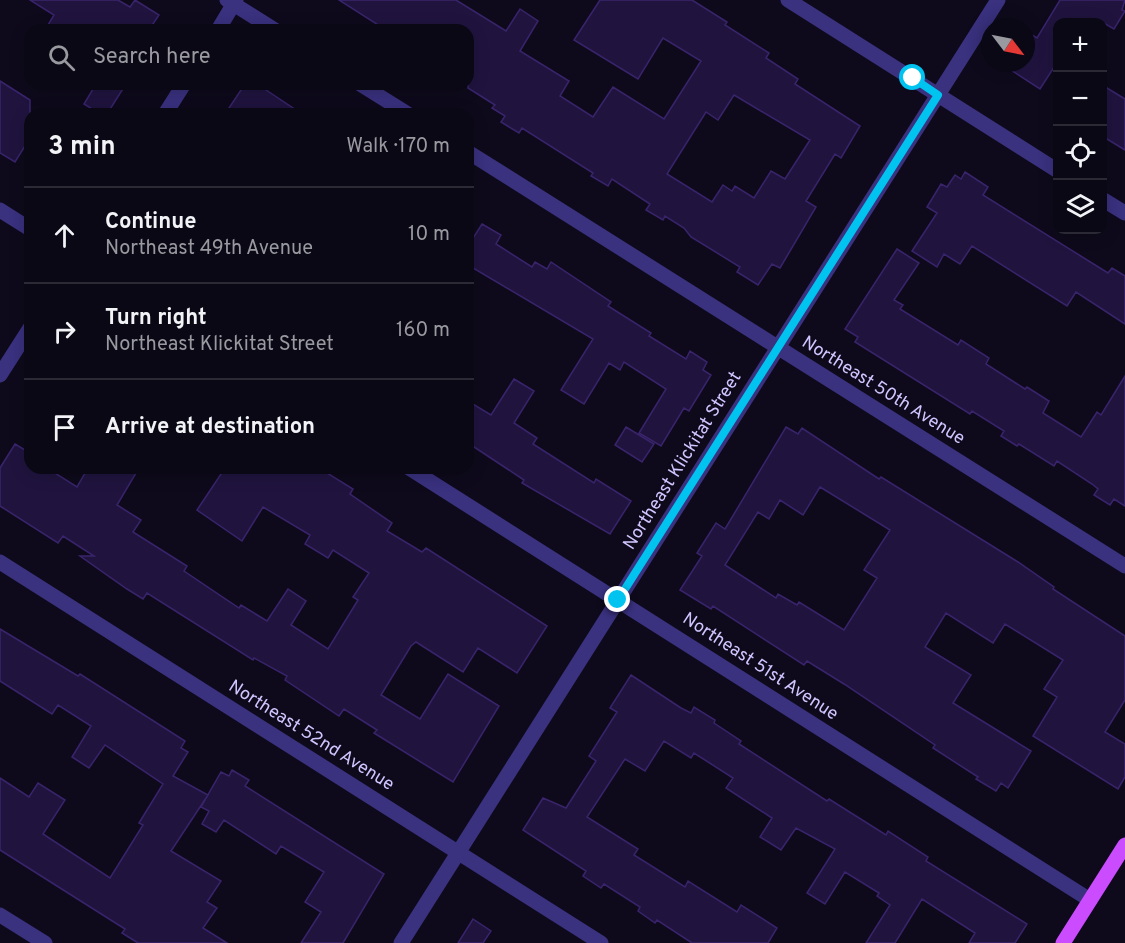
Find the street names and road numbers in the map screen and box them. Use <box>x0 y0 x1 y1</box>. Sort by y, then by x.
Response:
street label: Northeast 50th Avenue <box>797 331 969 451</box>
street label: Northeast Klickitat Street <box>619 368 747 554</box>
street label: Northeast 51st Avenue <box>678 608 842 726</box>
street label: Northeast 52nd Avenue <box>224 675 398 797</box>

